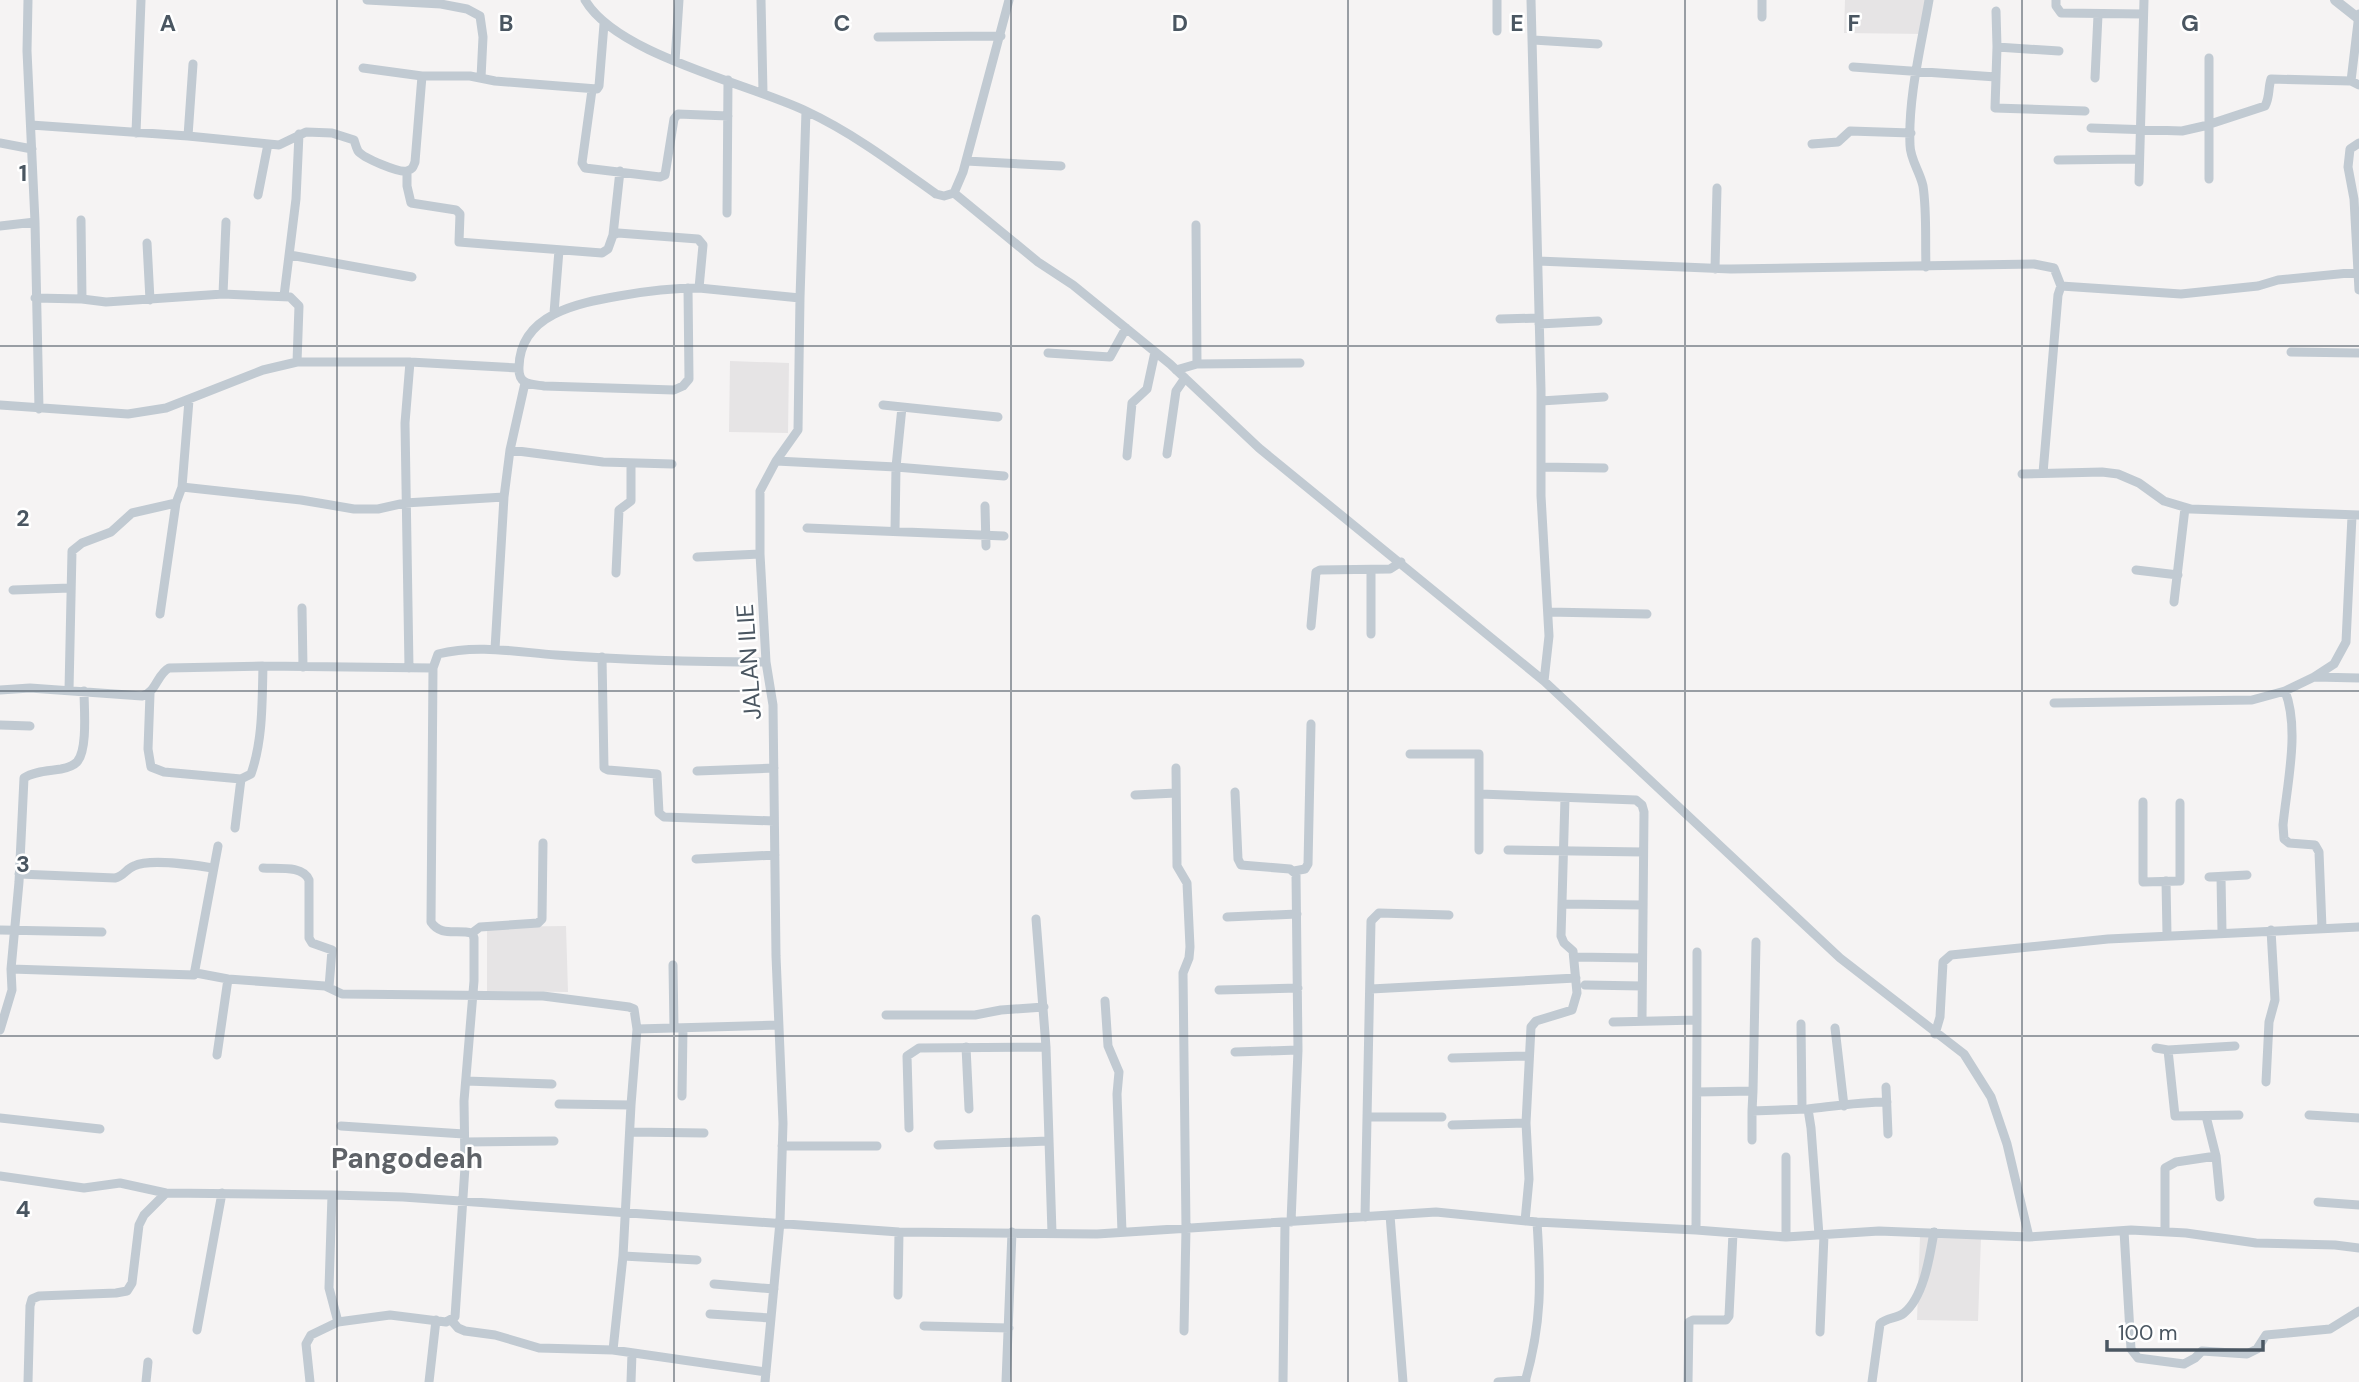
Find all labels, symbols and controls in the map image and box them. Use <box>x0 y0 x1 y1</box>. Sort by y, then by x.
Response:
text: A <box>160 8 176 38</box>
text: B <box>499 8 513 38</box>
text: C <box>834 8 850 38</box>
text: D <box>1172 8 1188 38</box>
text: E <box>1510 8 1524 38</box>
text: F <box>1848 8 1861 38</box>
text: G <box>2181 8 2199 38</box>
text: 1 <box>19 158 27 188</box>
text: 2 <box>16 503 30 533</box>
street label: JALAN ILIE <box>729 603 768 721</box>
text: 3 <box>16 849 30 879</box>
district label: Pangodeah <box>331 1140 483 1177</box>
text: 4 <box>16 1194 31 1224</box>
scale bar <box>2107 1308 2263 1352</box>
text: 100 m <box>2118 1319 2178 1347</box>

